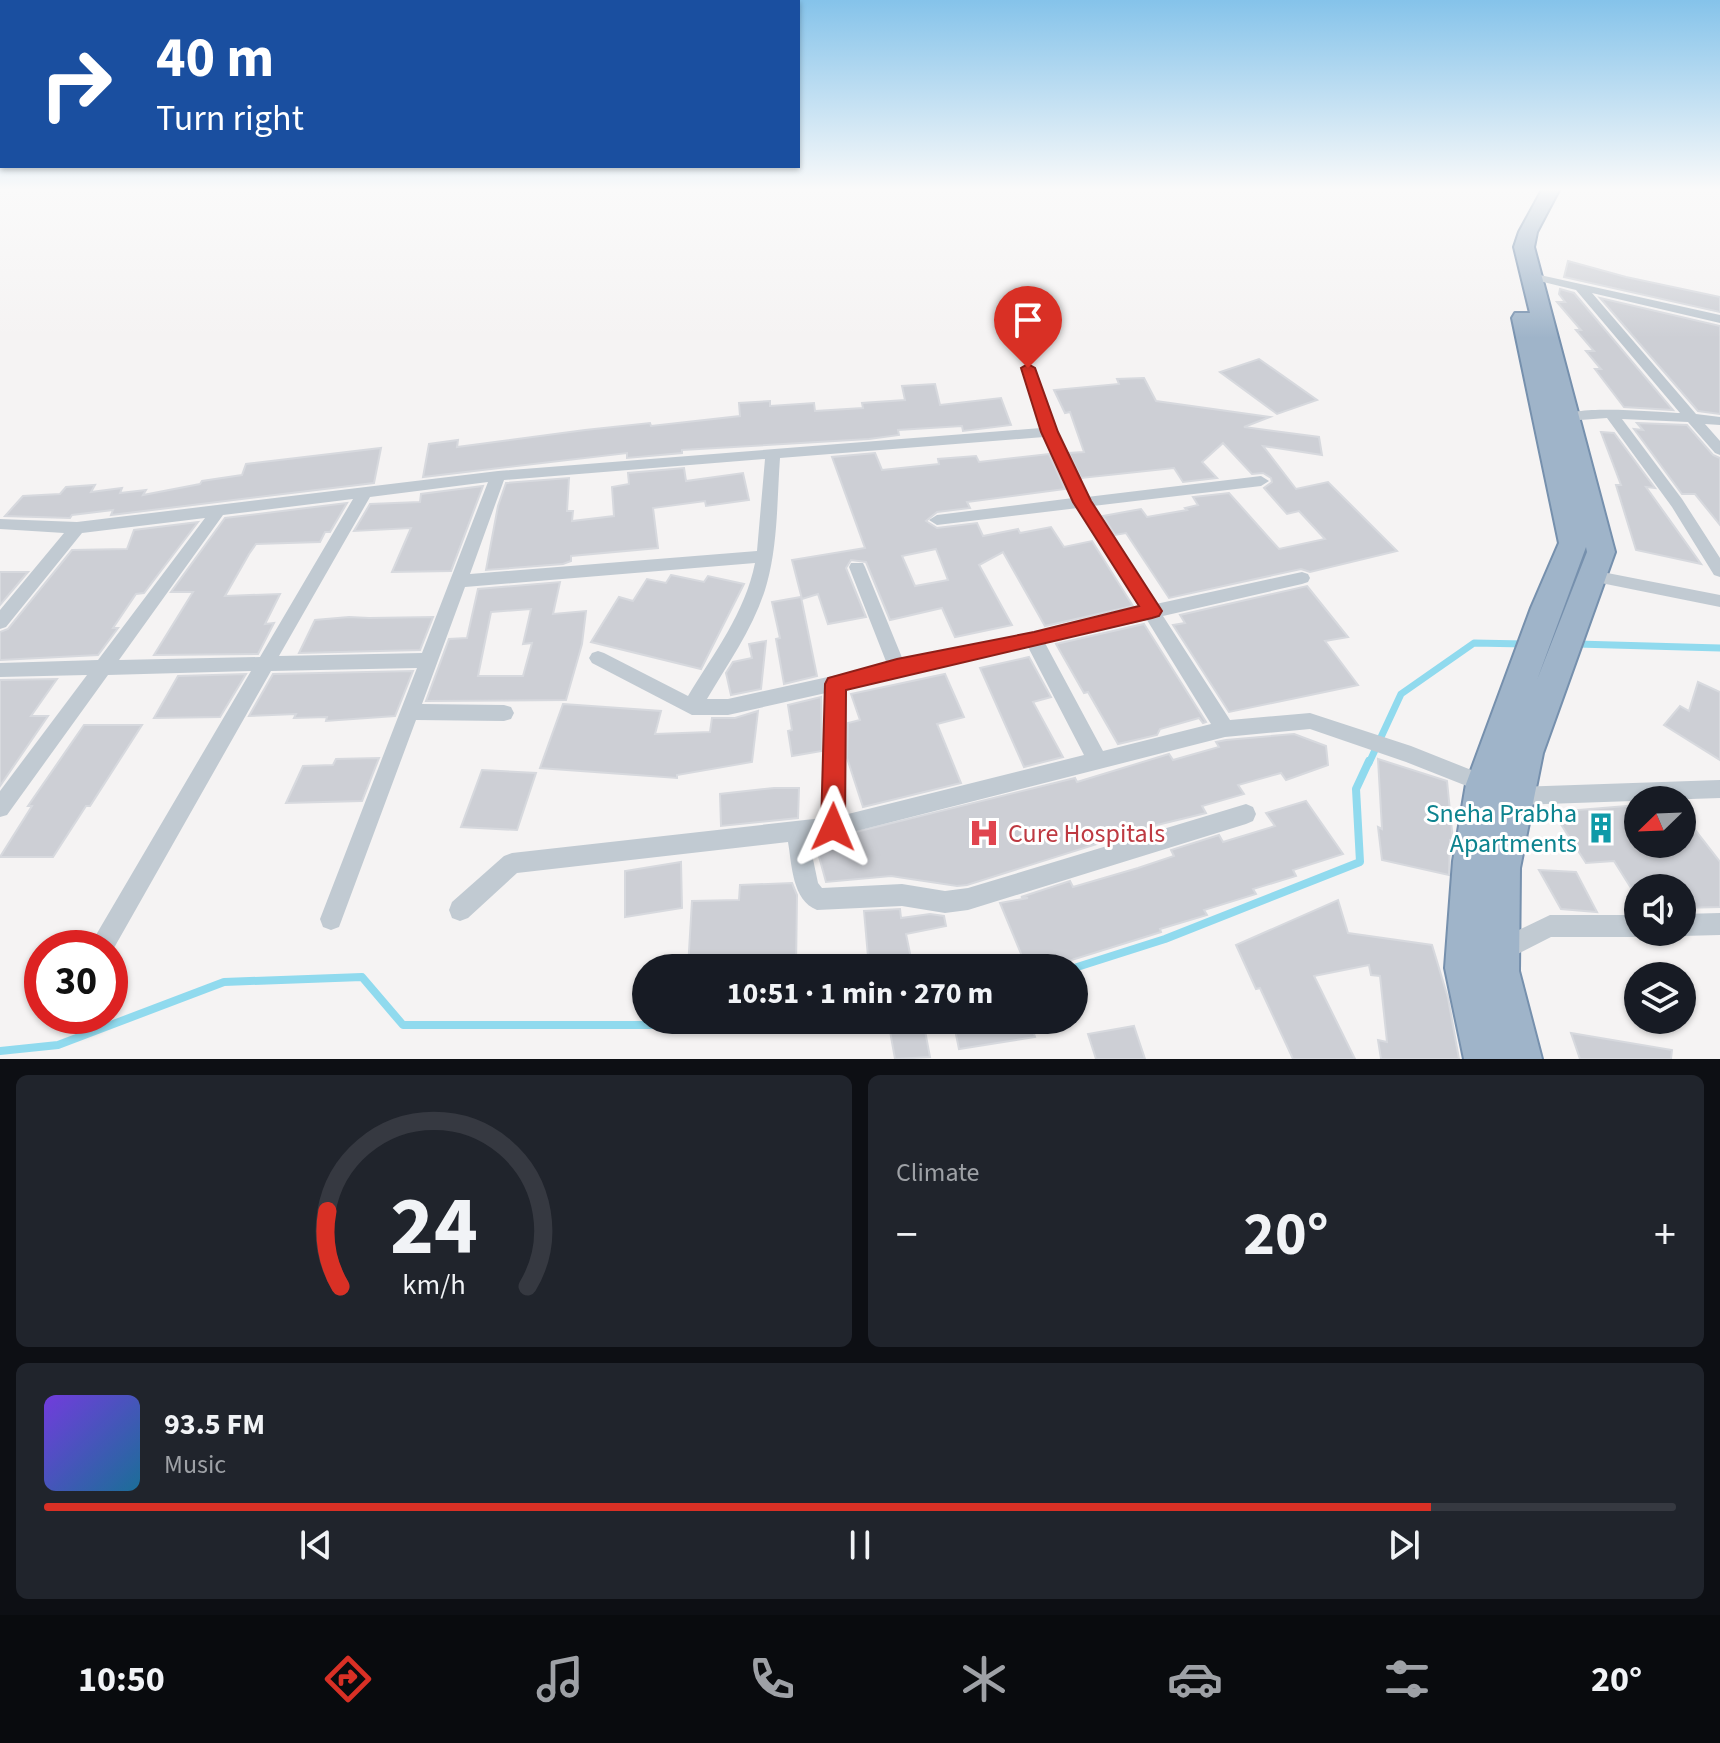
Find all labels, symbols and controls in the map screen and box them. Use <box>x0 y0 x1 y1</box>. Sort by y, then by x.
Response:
text: 40 m <box>156 19 274 98</box>
icon: right <box>24 32 128 136</box>
text: Turn right <box>156 93 304 144</box>
pin <box>994 286 1062 368</box>
icon: arrive <box>1006 298 1050 342</box>
position arrow <box>791 785 875 869</box>
north arrow <box>1624 786 1696 858</box>
map controls <box>1624 786 1696 1034</box>
place label: Sneha Prabha Apartments <box>1426 795 1577 862</box>
building icon: Sneha Prabha Apartments <box>1584 811 1618 845</box>
place label: Cure Hospitals <box>1008 815 1165 852</box>
hospital icon: Cure Hospitals <box>967 816 1001 850</box>
button: sound <box>1624 874 1696 946</box>
speed limit sign: 30 <box>24 930 128 1034</box>
button: layers <box>1624 962 1696 1034</box>
text: 10:51 · 1 min · 270 m <box>727 972 993 1015</box>
text: Climate <box>896 1154 980 1191</box>
text: 24 <box>390 1168 478 1286</box>
text: 20° <box>1243 1193 1329 1278</box>
text: − <box>896 1204 918 1267</box>
text: + <box>1654 1204 1676 1267</box>
text: km/h <box>402 1265 466 1305</box>
text: 93.5 FM <box>164 1403 265 1446</box>
text: Music <box>164 1446 226 1483</box>
icon: previous <box>294 1523 338 1567</box>
icon: pause <box>838 1523 882 1567</box>
icon: next <box>1382 1523 1426 1567</box>
icon: directions <box>320 1651 376 1707</box>
icon: music <box>532 1651 588 1707</box>
icon: phone <box>744 1651 800 1707</box>
icon: climate <box>956 1651 1012 1707</box>
icon: car <box>1167 1651 1223 1707</box>
icon: filters <box>1379 1651 1435 1707</box>
text: 10:50 <box>78 1654 165 1705</box>
text: 20° <box>1591 1654 1642 1705</box>

